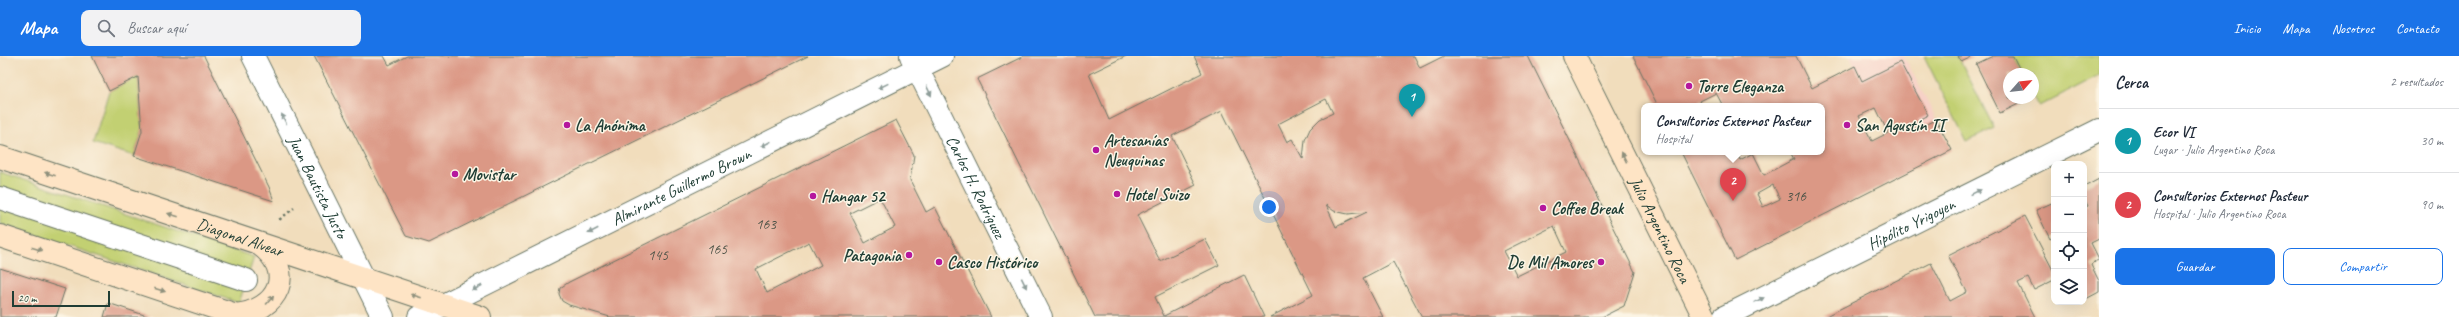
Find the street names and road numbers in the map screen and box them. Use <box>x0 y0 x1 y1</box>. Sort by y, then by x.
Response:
street label: Juan Bautista Justo <box>283 131 353 243</box>
street label: Carlos H. Rodríguez <box>942 132 1011 243</box>
street label: Almirante Guillermo Brown <box>608 142 756 230</box>
street label: Julio Argentino Roca <box>1625 172 1696 287</box>
street label: Hipólito Yrigoyen <box>1864 193 1960 254</box>
street label: Diagonal Alvear <box>194 213 288 262</box>

